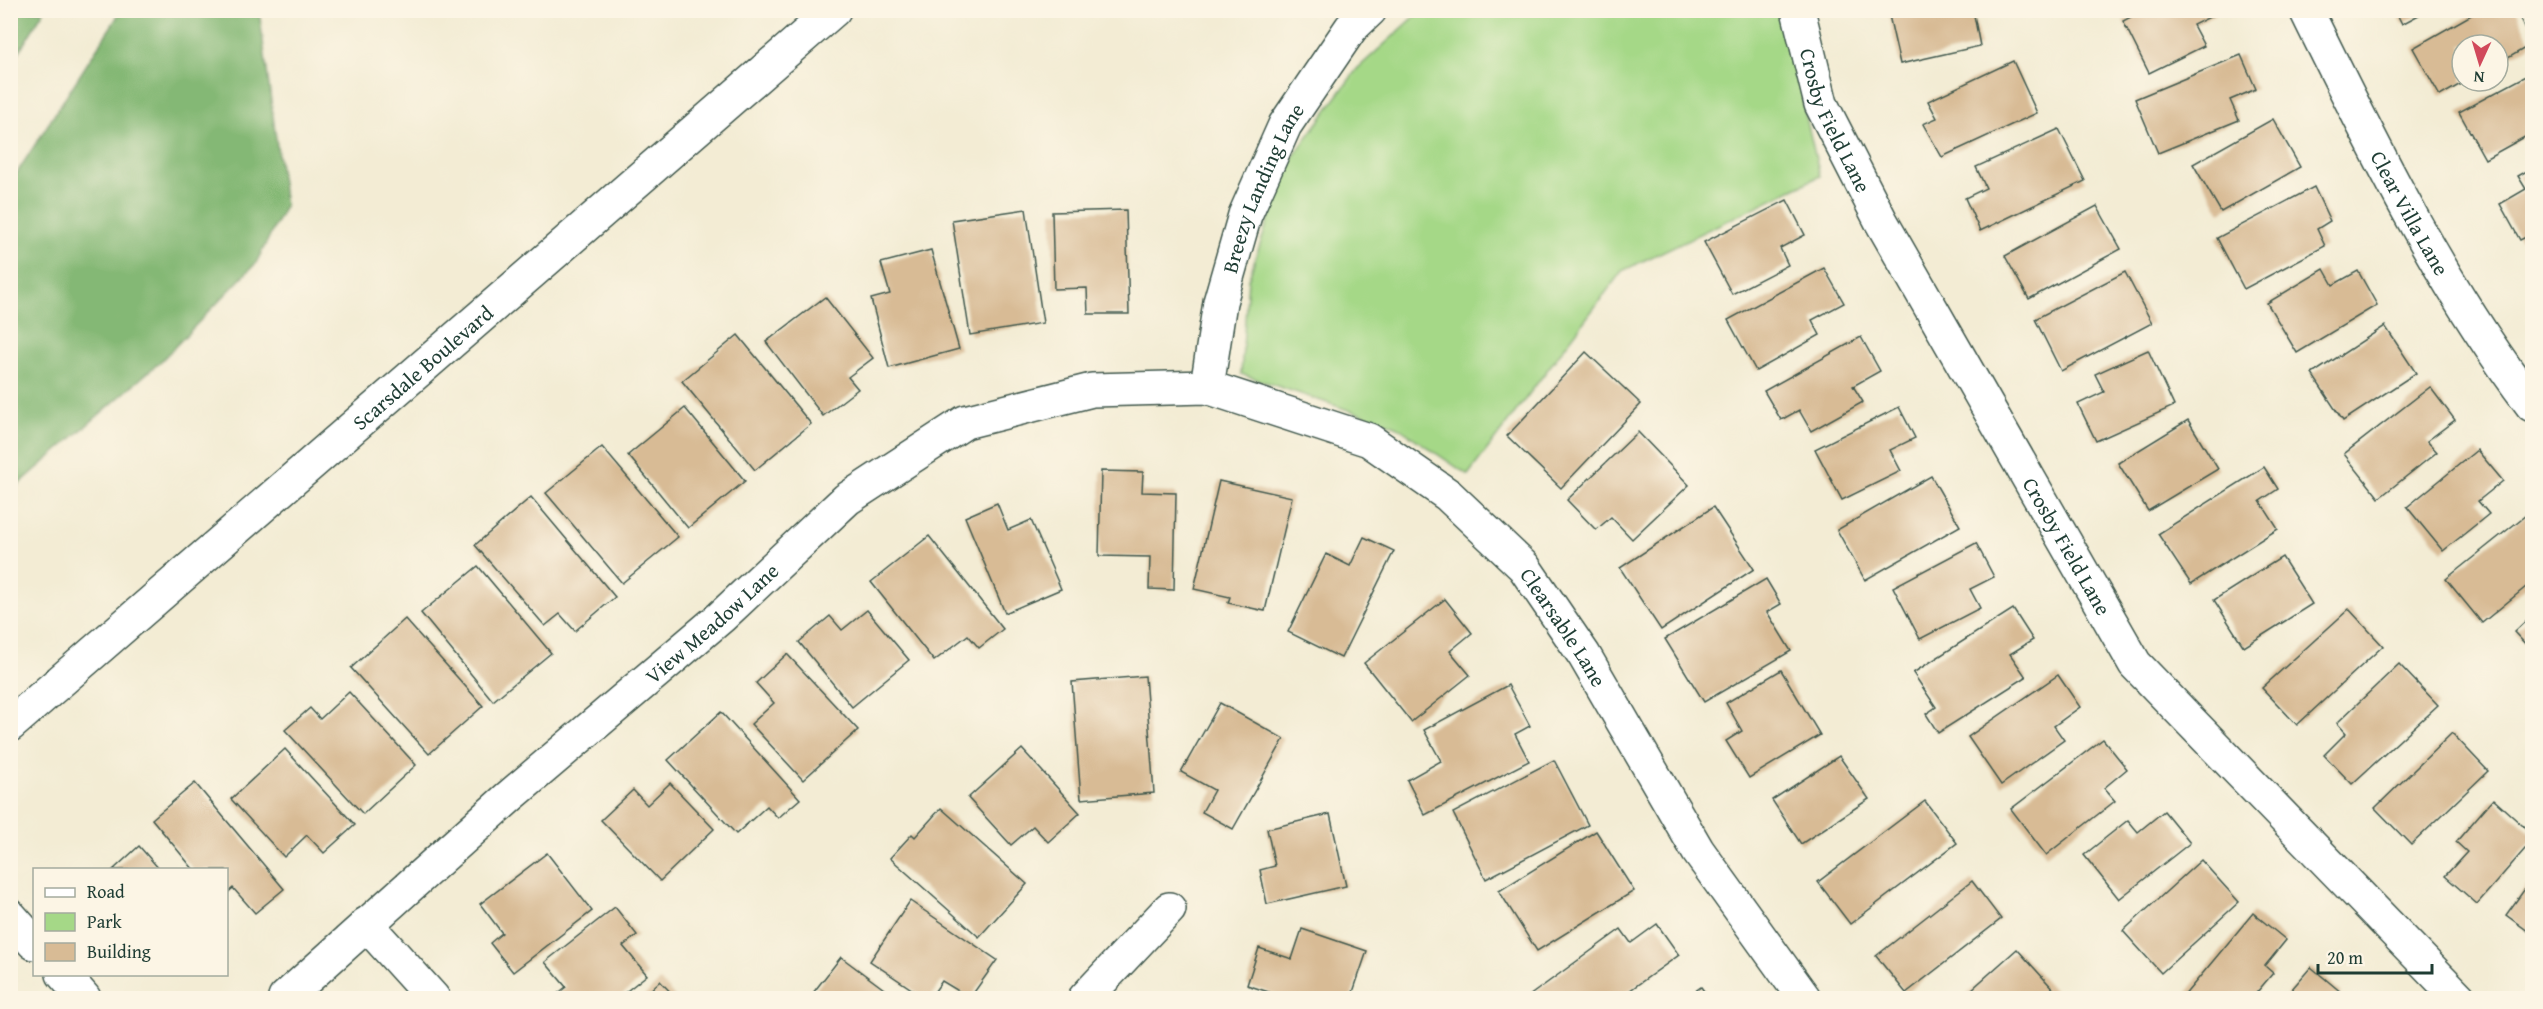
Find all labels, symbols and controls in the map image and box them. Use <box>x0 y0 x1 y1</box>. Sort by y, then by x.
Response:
north arrow <box>2450 33 2510 93</box>
street label: Crosby Field Lane <box>1792 45 1879 198</box>
text: N <box>2472 66 2485 90</box>
street label: Breezy Landing Lane <box>1214 96 1311 276</box>
street label: Clear Villa Lane <box>2363 145 2457 281</box>
street label: Scarsdale Boulevard <box>345 297 500 437</box>
street label: Crosby Field Lane <box>2016 471 2119 621</box>
street label: View Meadow Lane <box>638 555 785 691</box>
street label: Clearsable Lane <box>1513 561 1615 692</box>
legend <box>33 868 228 976</box>
text: Road <box>87 878 125 905</box>
text: Park <box>87 908 123 935</box>
scale bar <box>2318 937 2432 975</box>
text: Building <box>87 938 151 965</box>
text: 20 m <box>2327 944 2363 971</box>

